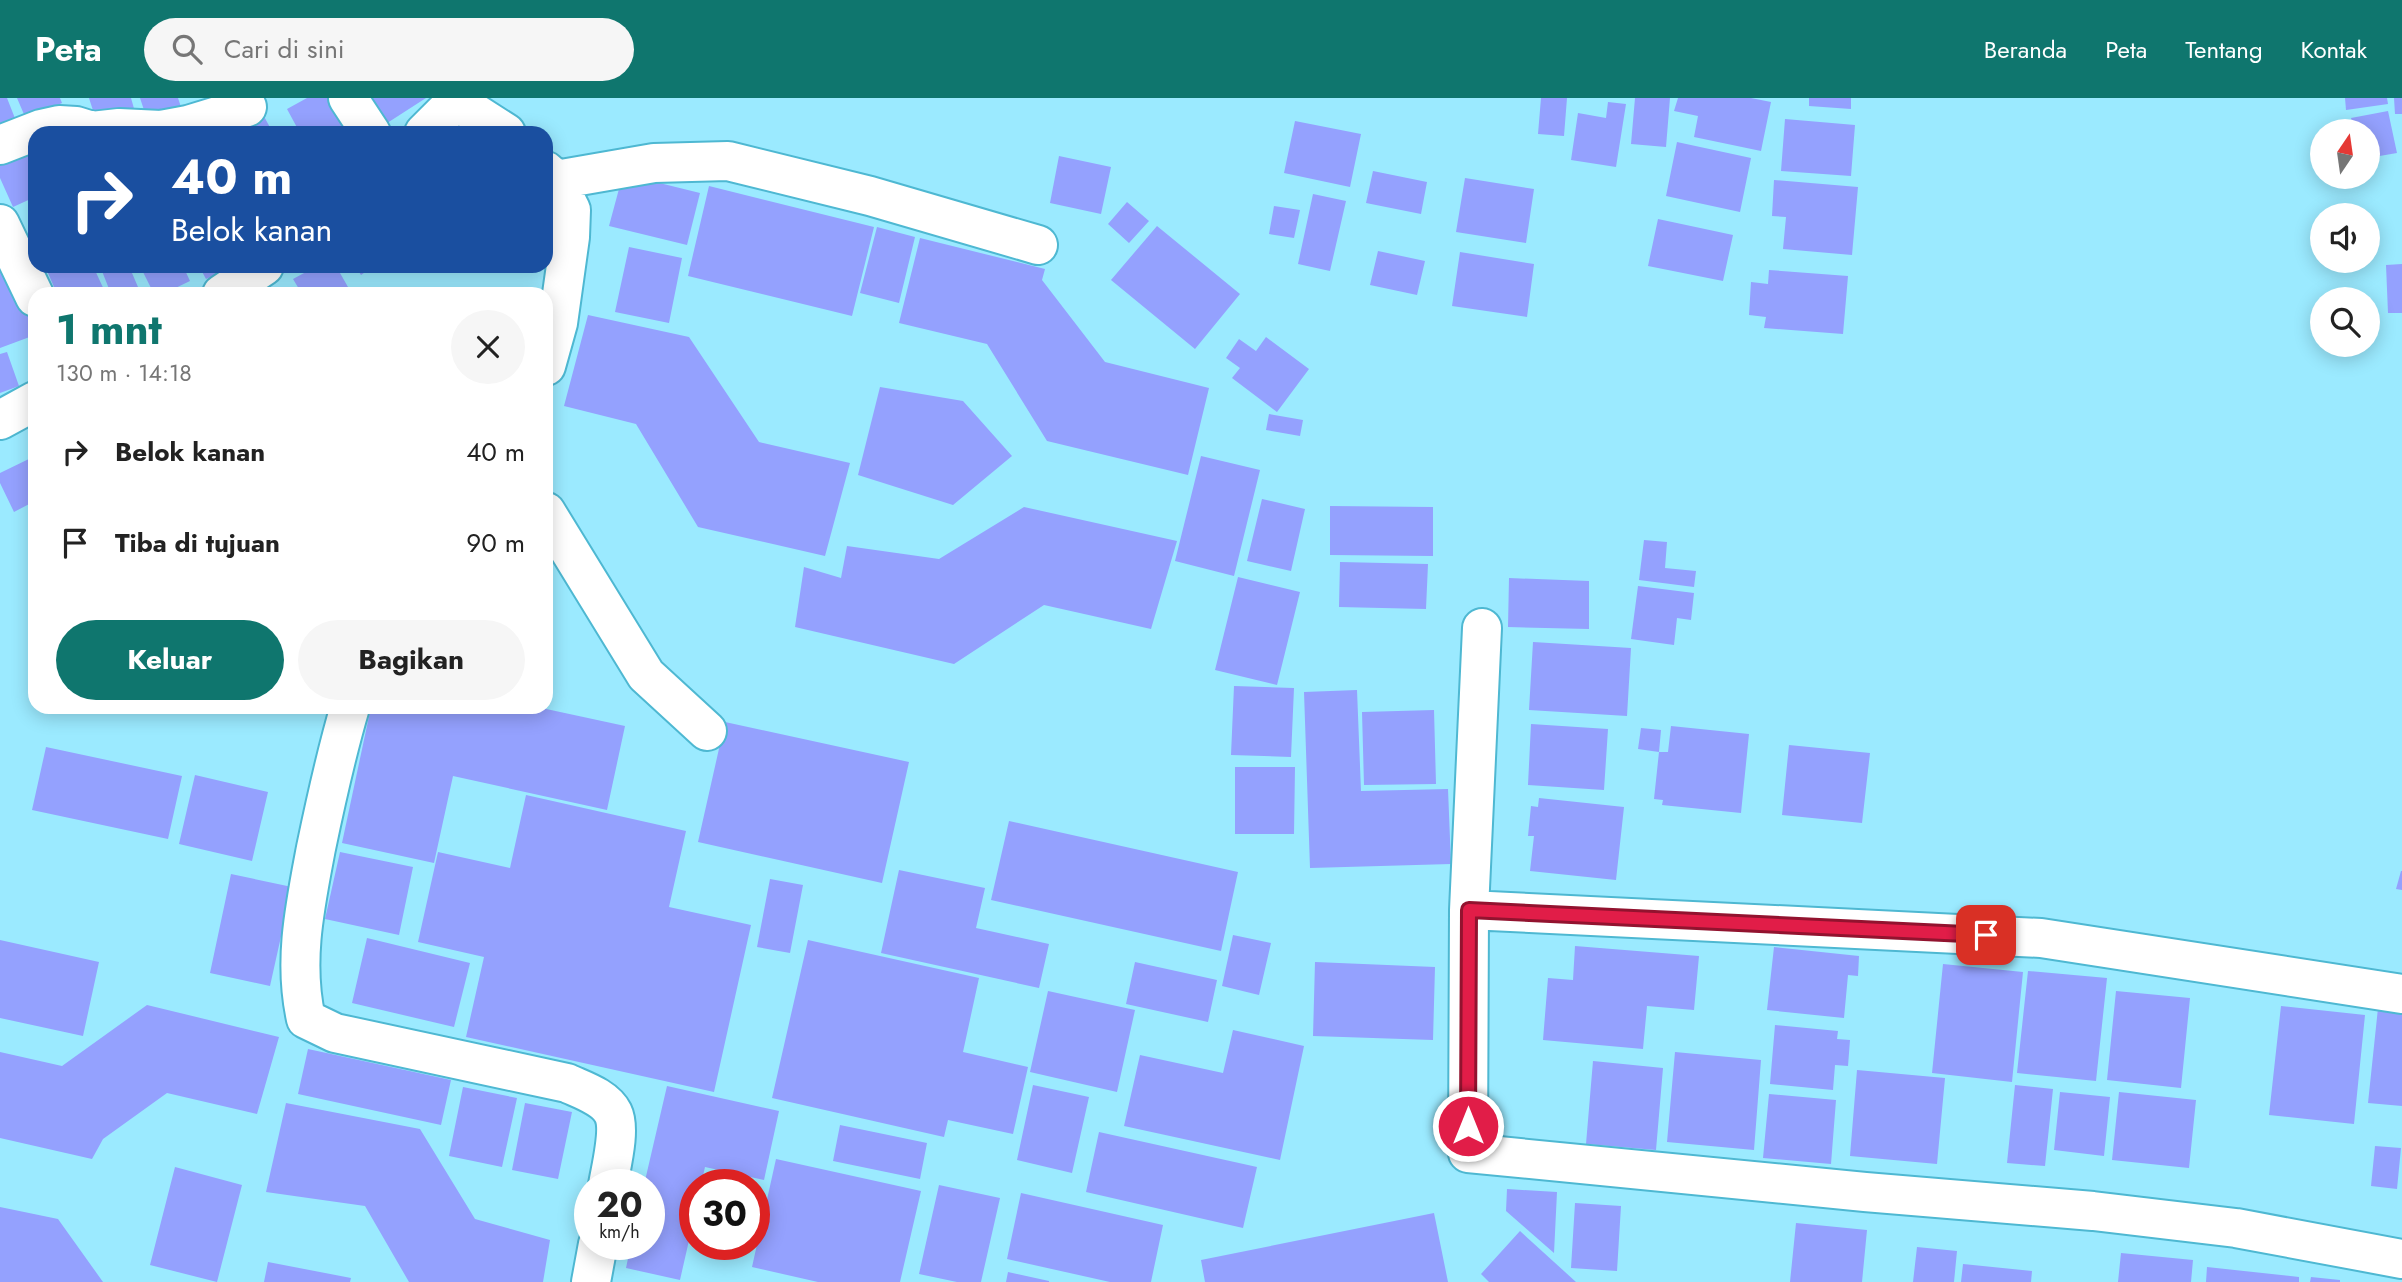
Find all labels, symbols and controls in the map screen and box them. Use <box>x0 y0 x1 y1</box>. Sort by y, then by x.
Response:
search box <box>144 18 634 81</box>
text: Peta <box>35 26 102 73</box>
icon: search <box>168 30 206 68</box>
text: Cari di sini <box>224 30 345 68</box>
text: Beranda <box>1984 32 2067 67</box>
text: Peta <box>2105 32 2147 67</box>
text: Tentang <box>2185 32 2263 67</box>
text: Kontak <box>2301 32 2367 67</box>
north arrow <box>2310 119 2380 189</box>
map controls <box>2310 119 2380 357</box>
text: 40 m <box>171 142 293 212</box>
icon: right <box>56 154 147 245</box>
button: sound <box>2310 203 2380 273</box>
text: Belok kanan <box>171 207 332 253</box>
button: search <box>2310 287 2380 357</box>
text: 1 mnt <box>56 299 162 360</box>
button: close <box>451 310 525 384</box>
text: 130 m · 14:18 <box>56 356 192 390</box>
icon: right <box>56 433 94 471</box>
text: Belok kanan <box>115 433 265 471</box>
text: 40 m <box>466 433 525 471</box>
icon: arrive <box>56 524 94 562</box>
text: Tiba di tujuan <box>115 524 280 562</box>
text: 90 m <box>466 524 525 562</box>
button: Keluar <box>56 620 284 700</box>
button: Bagikan <box>298 620 525 700</box>
pin <box>1956 905 2016 965</box>
icon: arrive <box>1967 916 2005 954</box>
position arrow <box>1431 1089 1505 1163</box>
speed limit sign: 30 <box>679 1169 770 1260</box>
text: 20 <box>596 1180 643 1230</box>
text: km/h <box>599 1219 640 1245</box>

